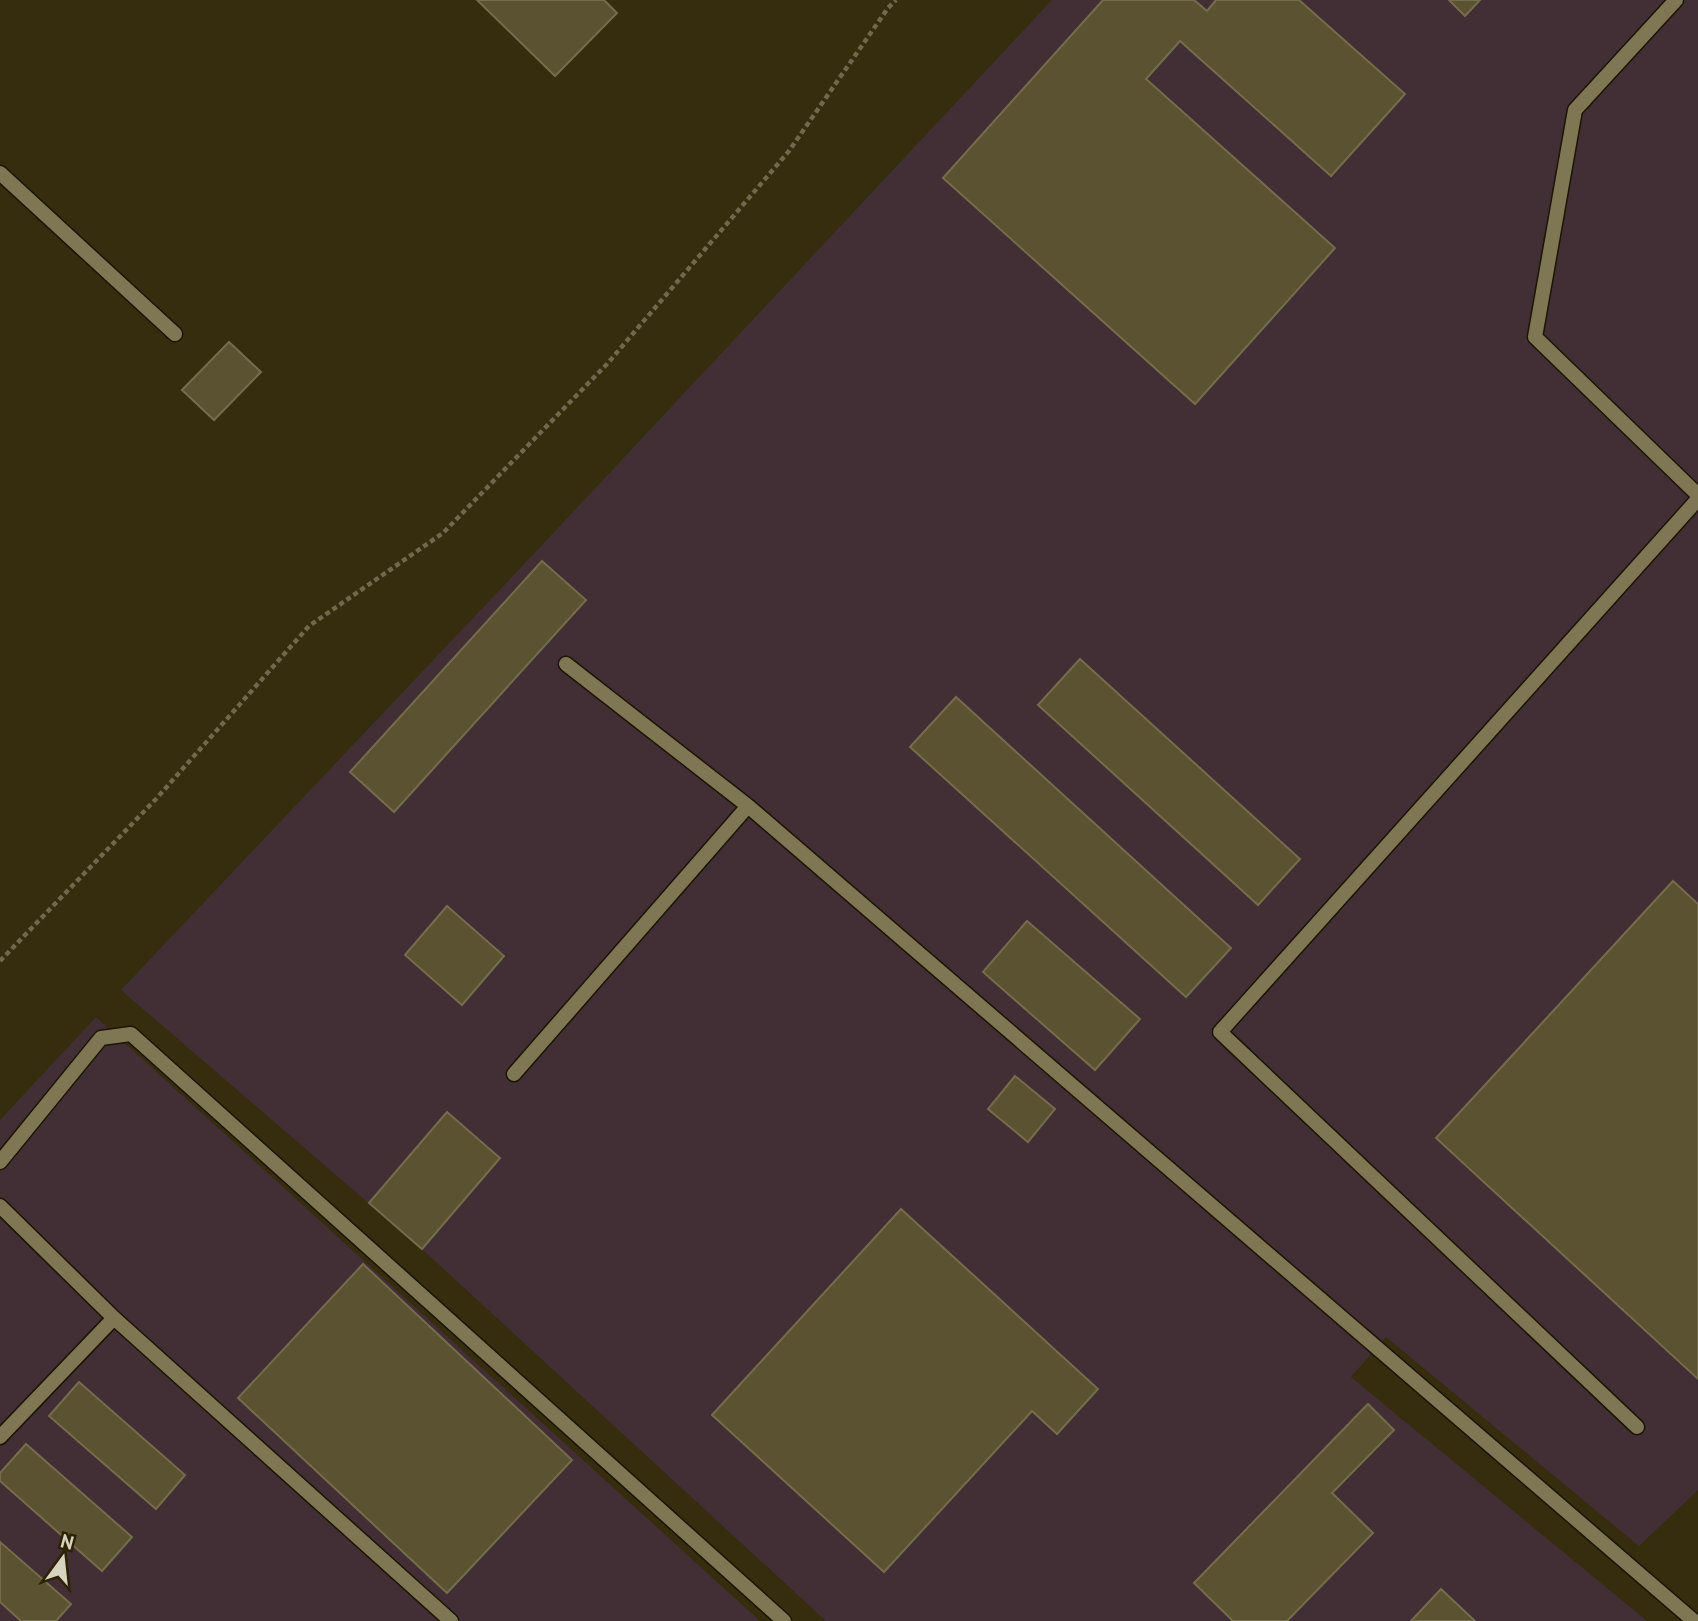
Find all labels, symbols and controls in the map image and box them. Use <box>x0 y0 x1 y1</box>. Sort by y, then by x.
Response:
north arrow <box>28 1523 98 1593</box>
text: N <box>58 1528 77 1555</box>

